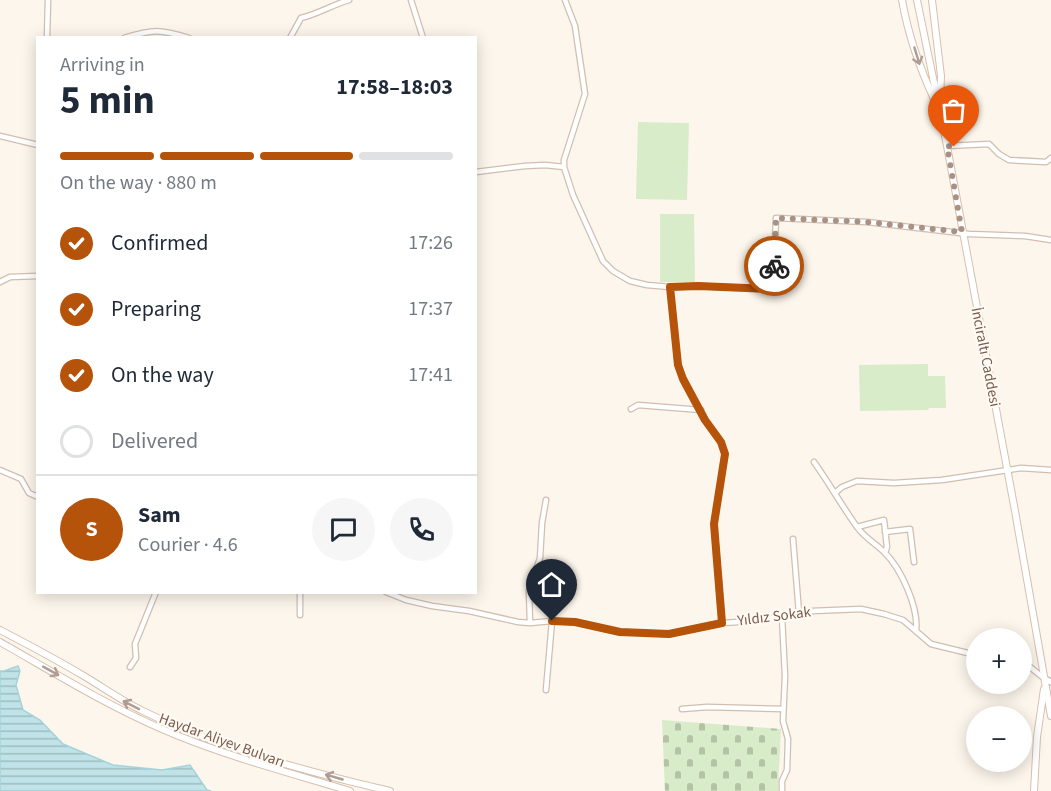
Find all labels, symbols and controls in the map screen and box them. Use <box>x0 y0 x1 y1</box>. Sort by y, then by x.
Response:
one-way arrow <box>912 46 923 65</box>
text: Arriving in <box>60 51 145 79</box>
text: 17:58–18:03 <box>336 71 453 103</box>
text: 5 min <box>60 73 155 129</box>
pin <box>928 85 979 147</box>
icon: bag <box>937 94 970 127</box>
text: On the way · 880 m <box>60 169 217 197</box>
icon: check <box>60 227 93 260</box>
text: Confirmed <box>111 227 208 259</box>
text: 17:26 <box>408 229 453 257</box>
courier <box>744 236 804 296</box>
icon: bike <box>758 250 791 283</box>
icon: check <box>60 293 93 326</box>
text: Preparing <box>111 293 201 325</box>
text: 17:37 <box>408 295 453 323</box>
street label: İnciraltı Caddesi <box>966 306 1005 409</box>
icon: check <box>60 359 93 392</box>
text: On the way <box>111 359 214 391</box>
text: 17:41 <box>408 361 453 389</box>
text: Delivered <box>111 425 198 457</box>
button: chat <box>312 498 375 561</box>
button: phone <box>390 498 453 561</box>
text: Sam <box>138 499 181 531</box>
text: S <box>85 513 98 545</box>
text: Courier · 4.6 <box>138 531 238 559</box>
pin <box>526 559 577 621</box>
icon: home <box>535 568 568 601</box>
street label: Yıldız Sokak <box>735 602 813 632</box>
map controls <box>966 628 1032 772</box>
button: + <box>966 628 1032 694</box>
one-way arrow <box>42 665 59 677</box>
one-way arrow <box>122 698 140 710</box>
button: − <box>966 706 1032 772</box>
street label: Haydar Aliyev Bulvarı <box>156 708 288 773</box>
one-way arrow <box>324 771 343 783</box>

